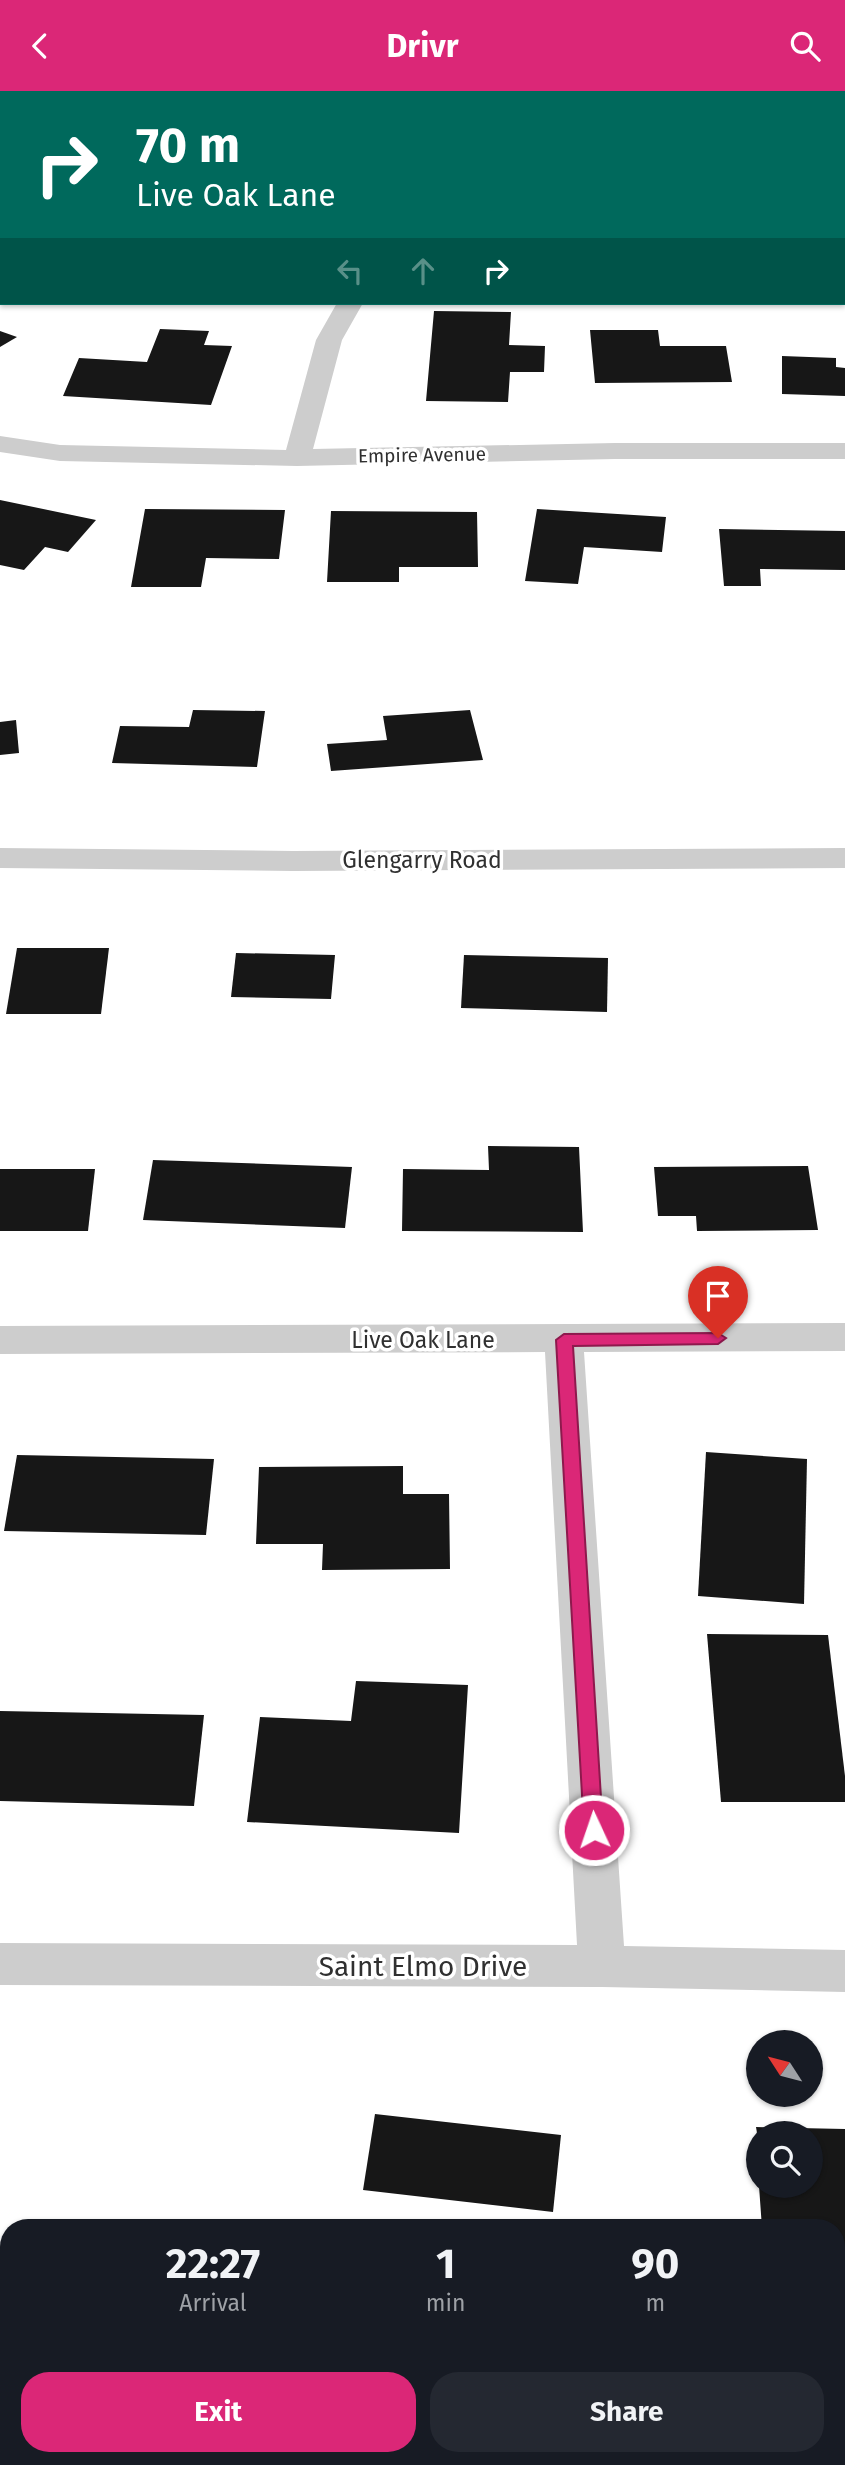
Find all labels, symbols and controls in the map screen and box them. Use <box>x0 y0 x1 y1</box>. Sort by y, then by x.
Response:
icon: back <box>21 27 59 65</box>
text: Drivr <box>387 27 458 65</box>
icon: search <box>786 27 824 65</box>
text: 70 m <box>136 116 240 175</box>
icon: right <box>21 119 112 210</box>
text: Live Oak Lane <box>136 176 336 214</box>
icon: left <box>331 252 369 290</box>
icon: ahead <box>404 252 442 290</box>
icon: right <box>477 252 515 290</box>
street label: Empire Avenue <box>358 442 486 468</box>
street label: Glengarry Road <box>342 846 502 874</box>
pin <box>688 1266 748 1338</box>
icon: arrive <box>699 1277 737 1315</box>
street label: Live Oak Lane <box>351 1326 495 1354</box>
position arrow <box>557 1793 631 1867</box>
street label: Saint Elmo Drive <box>319 1950 527 1983</box>
north arrow <box>746 2030 822 2107</box>
map controls <box>746 2030 823 2198</box>
button: search <box>746 2121 823 2198</box>
text: 22:27 <box>166 2239 260 2289</box>
text: 1 <box>436 2239 455 2289</box>
text: 90 <box>631 2239 679 2289</box>
text: Arrival <box>179 2289 247 2317</box>
text: min <box>426 2289 466 2317</box>
text: m <box>645 2289 665 2317</box>
button: Exit <box>21 2372 416 2452</box>
button: Share <box>430 2372 824 2452</box>

